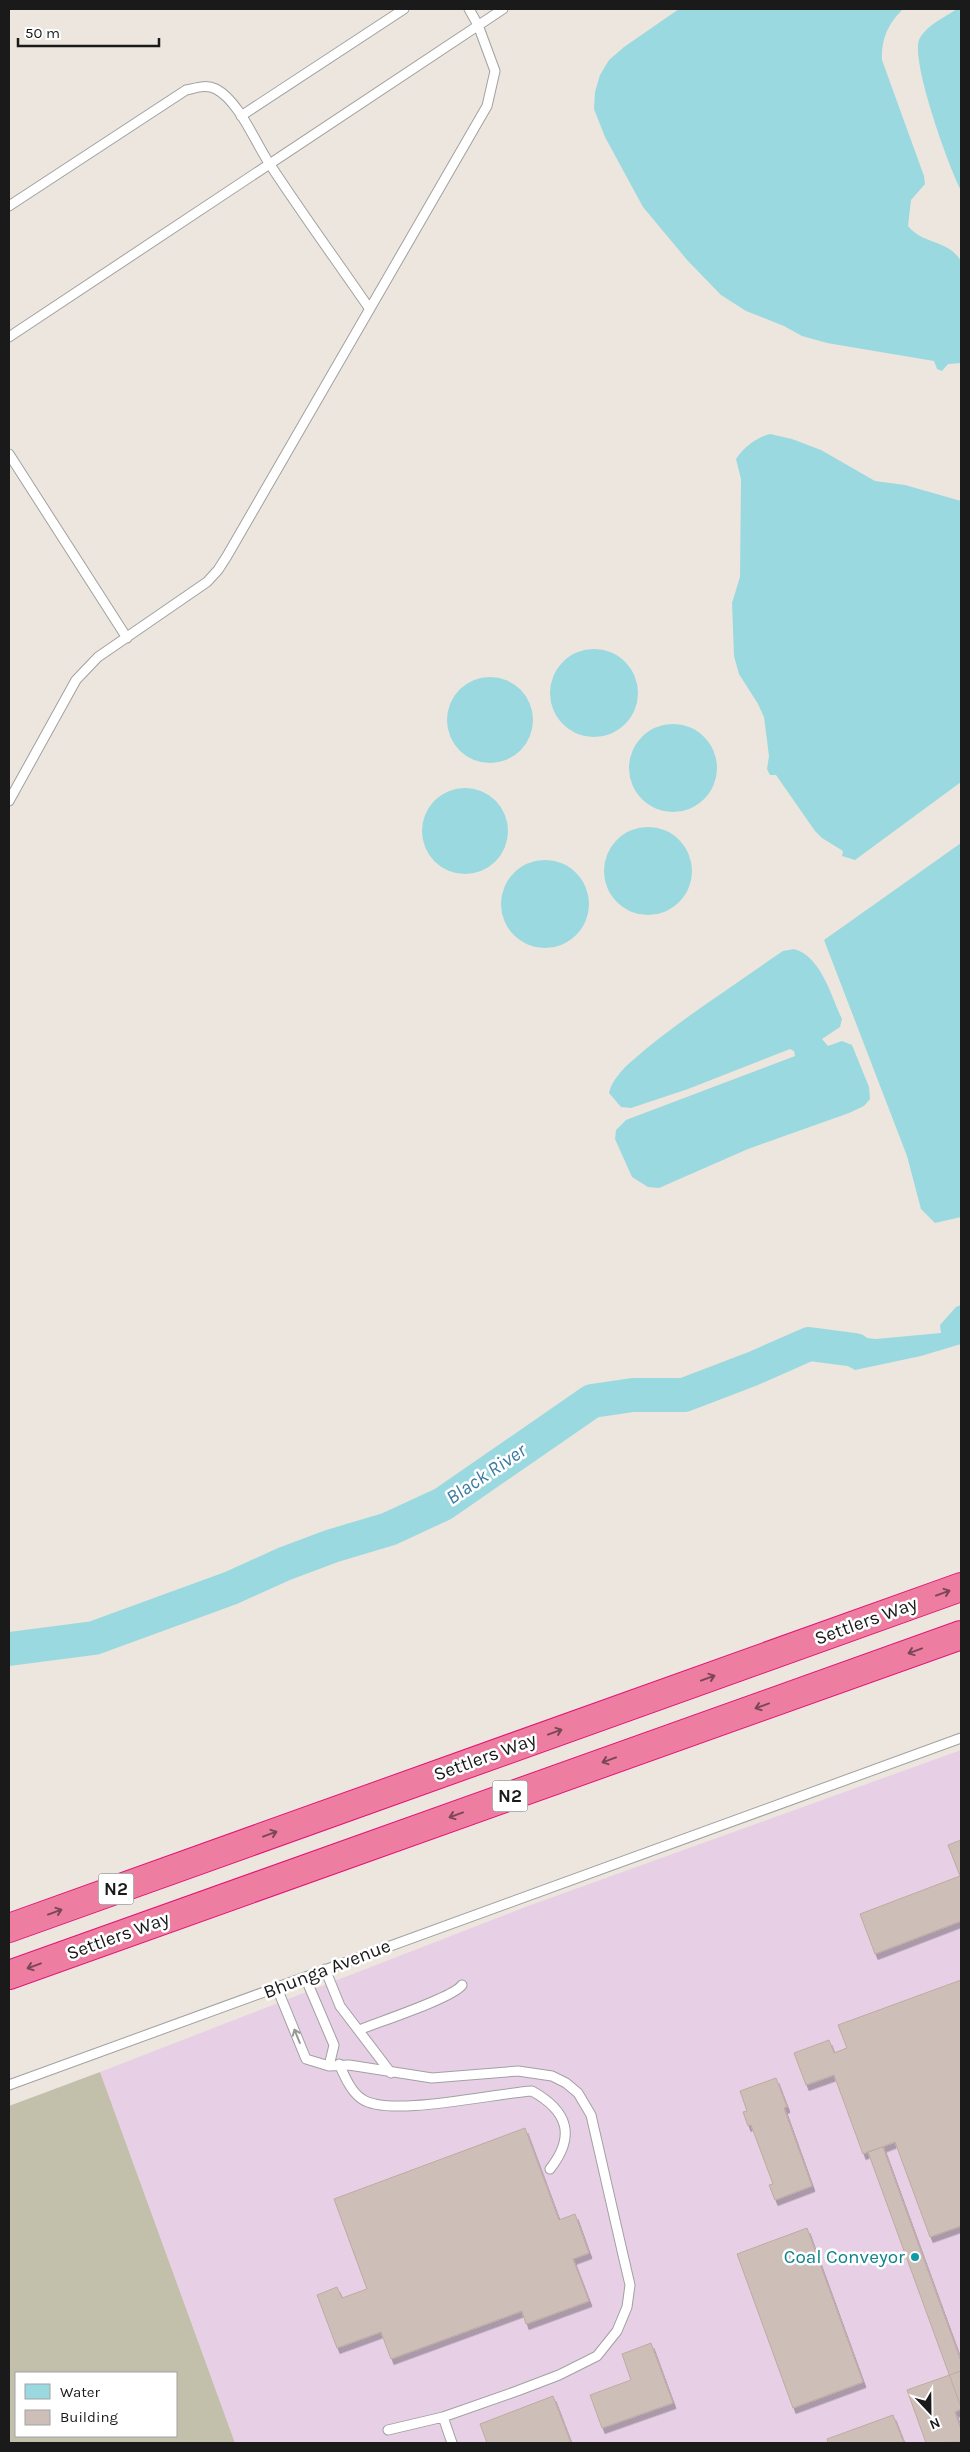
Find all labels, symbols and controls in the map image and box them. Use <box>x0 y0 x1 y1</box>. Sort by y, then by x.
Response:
scale bar <box>18 15 159 47</box>
text: 50 m <box>25 24 60 42</box>
water label: Black River <box>442 1438 531 1509</box>
one-way arrow <box>935 1588 950 1597</box>
street label: Settlers Way <box>812 1592 920 1650</box>
one-way arrow <box>908 1647 924 1656</box>
one-way arrow <box>700 1672 716 1682</box>
one-way arrow <box>755 1702 770 1711</box>
one-way arrow <box>547 1727 562 1736</box>
street label: Settlers Way <box>431 1728 539 1786</box>
one-way arrow <box>601 1756 617 1766</box>
road number: N2 <box>492 1780 528 1812</box>
one-way arrow <box>449 1811 464 1820</box>
one-way arrow <box>262 1829 277 1838</box>
road number: N2 <box>98 1874 134 1905</box>
one-way arrow <box>46 1907 62 1916</box>
street label: Settlers Way <box>64 1907 172 1965</box>
street label: Bhunga Avenue <box>260 1935 394 2003</box>
one-way arrow <box>27 1962 42 1971</box>
one-way arrow <box>292 2028 301 2043</box>
place label: Coal Conveyor <box>784 2246 905 2268</box>
marker: Coal Conveyor <box>909 2251 921 2263</box>
legend <box>15 2372 178 2437</box>
text: Water <box>60 2383 101 2401</box>
north arrow <box>905 2387 955 2437</box>
text: Building <box>60 2408 118 2426</box>
text: N <box>927 2414 943 2433</box>

